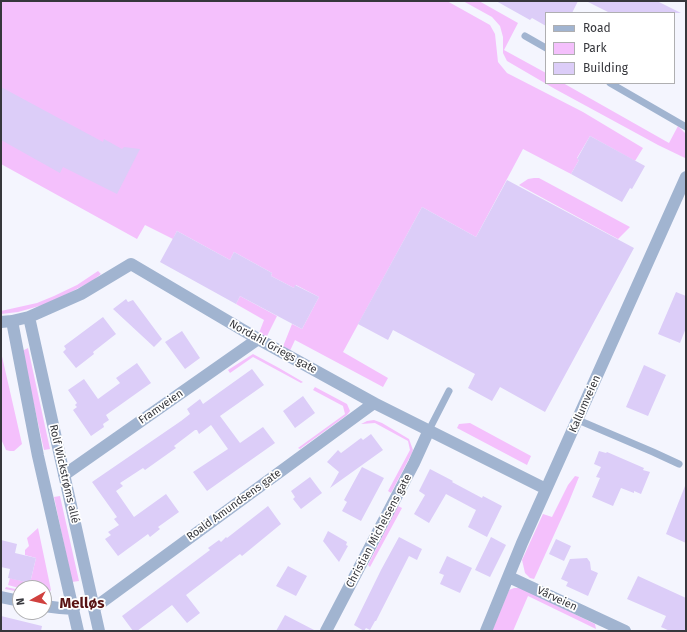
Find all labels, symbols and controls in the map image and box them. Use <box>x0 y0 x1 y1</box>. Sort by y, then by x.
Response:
legend <box>545 12 675 84</box>
text: Road <box>583 21 611 35</box>
text: Park <box>583 41 607 55</box>
text: Building <box>583 61 628 75</box>
street label: Nordahl Griegs gate <box>227 317 319 377</box>
street label: Kallumveien <box>566 373 604 435</box>
street label: Framveien <box>136 387 186 427</box>
street label: Rolf Wickstrøms allé <box>46 423 82 525</box>
street label: Roald Amundsens gate <box>184 466 284 544</box>
street label: Christian Michelsens gate <box>343 472 415 590</box>
north arrow <box>12 580 52 620</box>
street label: Vårveien <box>535 584 579 614</box>
district label: Melløs <box>60 595 104 613</box>
text: N <box>14 597 28 606</box>

